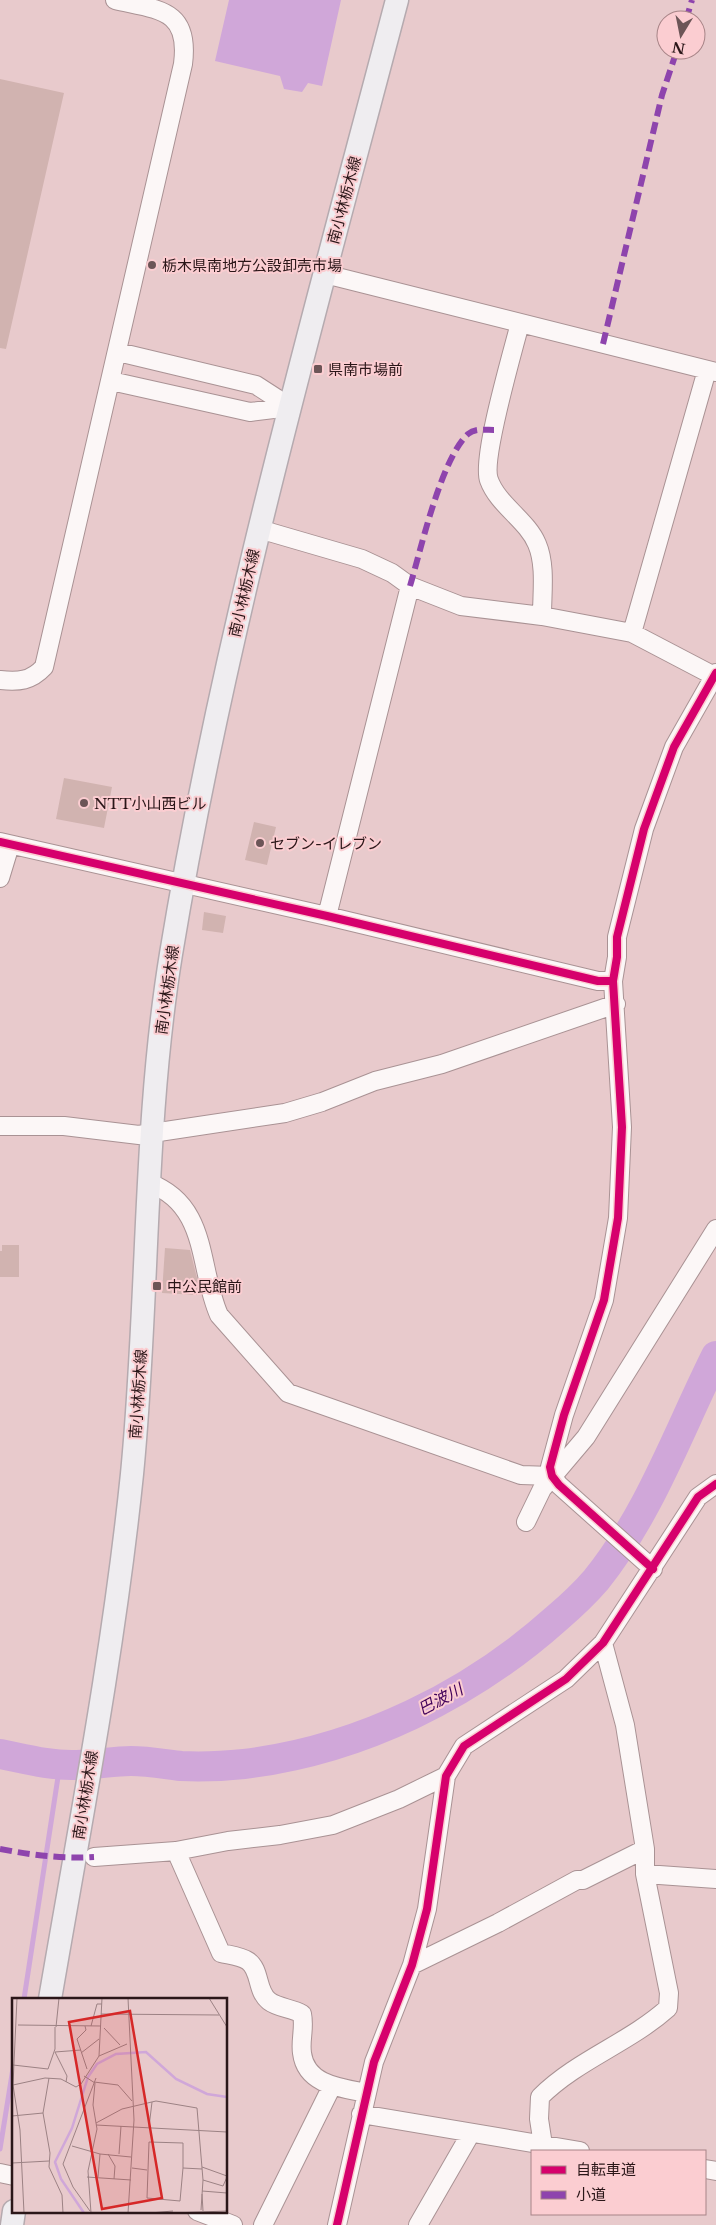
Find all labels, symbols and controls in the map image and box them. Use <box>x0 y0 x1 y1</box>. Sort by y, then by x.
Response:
north arrow <box>656 10 706 60</box>
text: N <box>671 38 687 58</box>
street label: 南小林栃木線 <box>323 154 365 246</box>
place label: 栃木県南地方公設卸売市場 <box>162 256 342 275</box>
marker: 栃木県南地方公設卸売市場 <box>146 259 158 271</box>
place label: 県南市場前 <box>328 360 403 379</box>
marker: 県南市場前 <box>312 363 324 375</box>
street label: 南小林栃木線 <box>225 547 263 639</box>
place label: NTT小山西ビル <box>94 794 207 813</box>
marker: NTT小山西ビル <box>78 797 90 809</box>
place label: セブン-イレブン <box>270 834 382 853</box>
marker: セブン-イレブン <box>254 837 266 849</box>
street label: 南小林栃木線 <box>151 944 183 1036</box>
place label: 中公民館前 <box>167 1277 242 1296</box>
marker: 中公民館前 <box>151 1280 163 1292</box>
street label: 南小林栃木線 <box>125 1348 151 1440</box>
water label: 巴波川 <box>414 1678 468 1719</box>
street label: 南小林栃木線 <box>69 1749 101 1841</box>
inset map <box>12 1998 228 2212</box>
legend <box>531 2150 706 2215</box>
text: 自転車道 <box>576 2160 636 2179</box>
text: 小道 <box>576 2185 606 2204</box>

